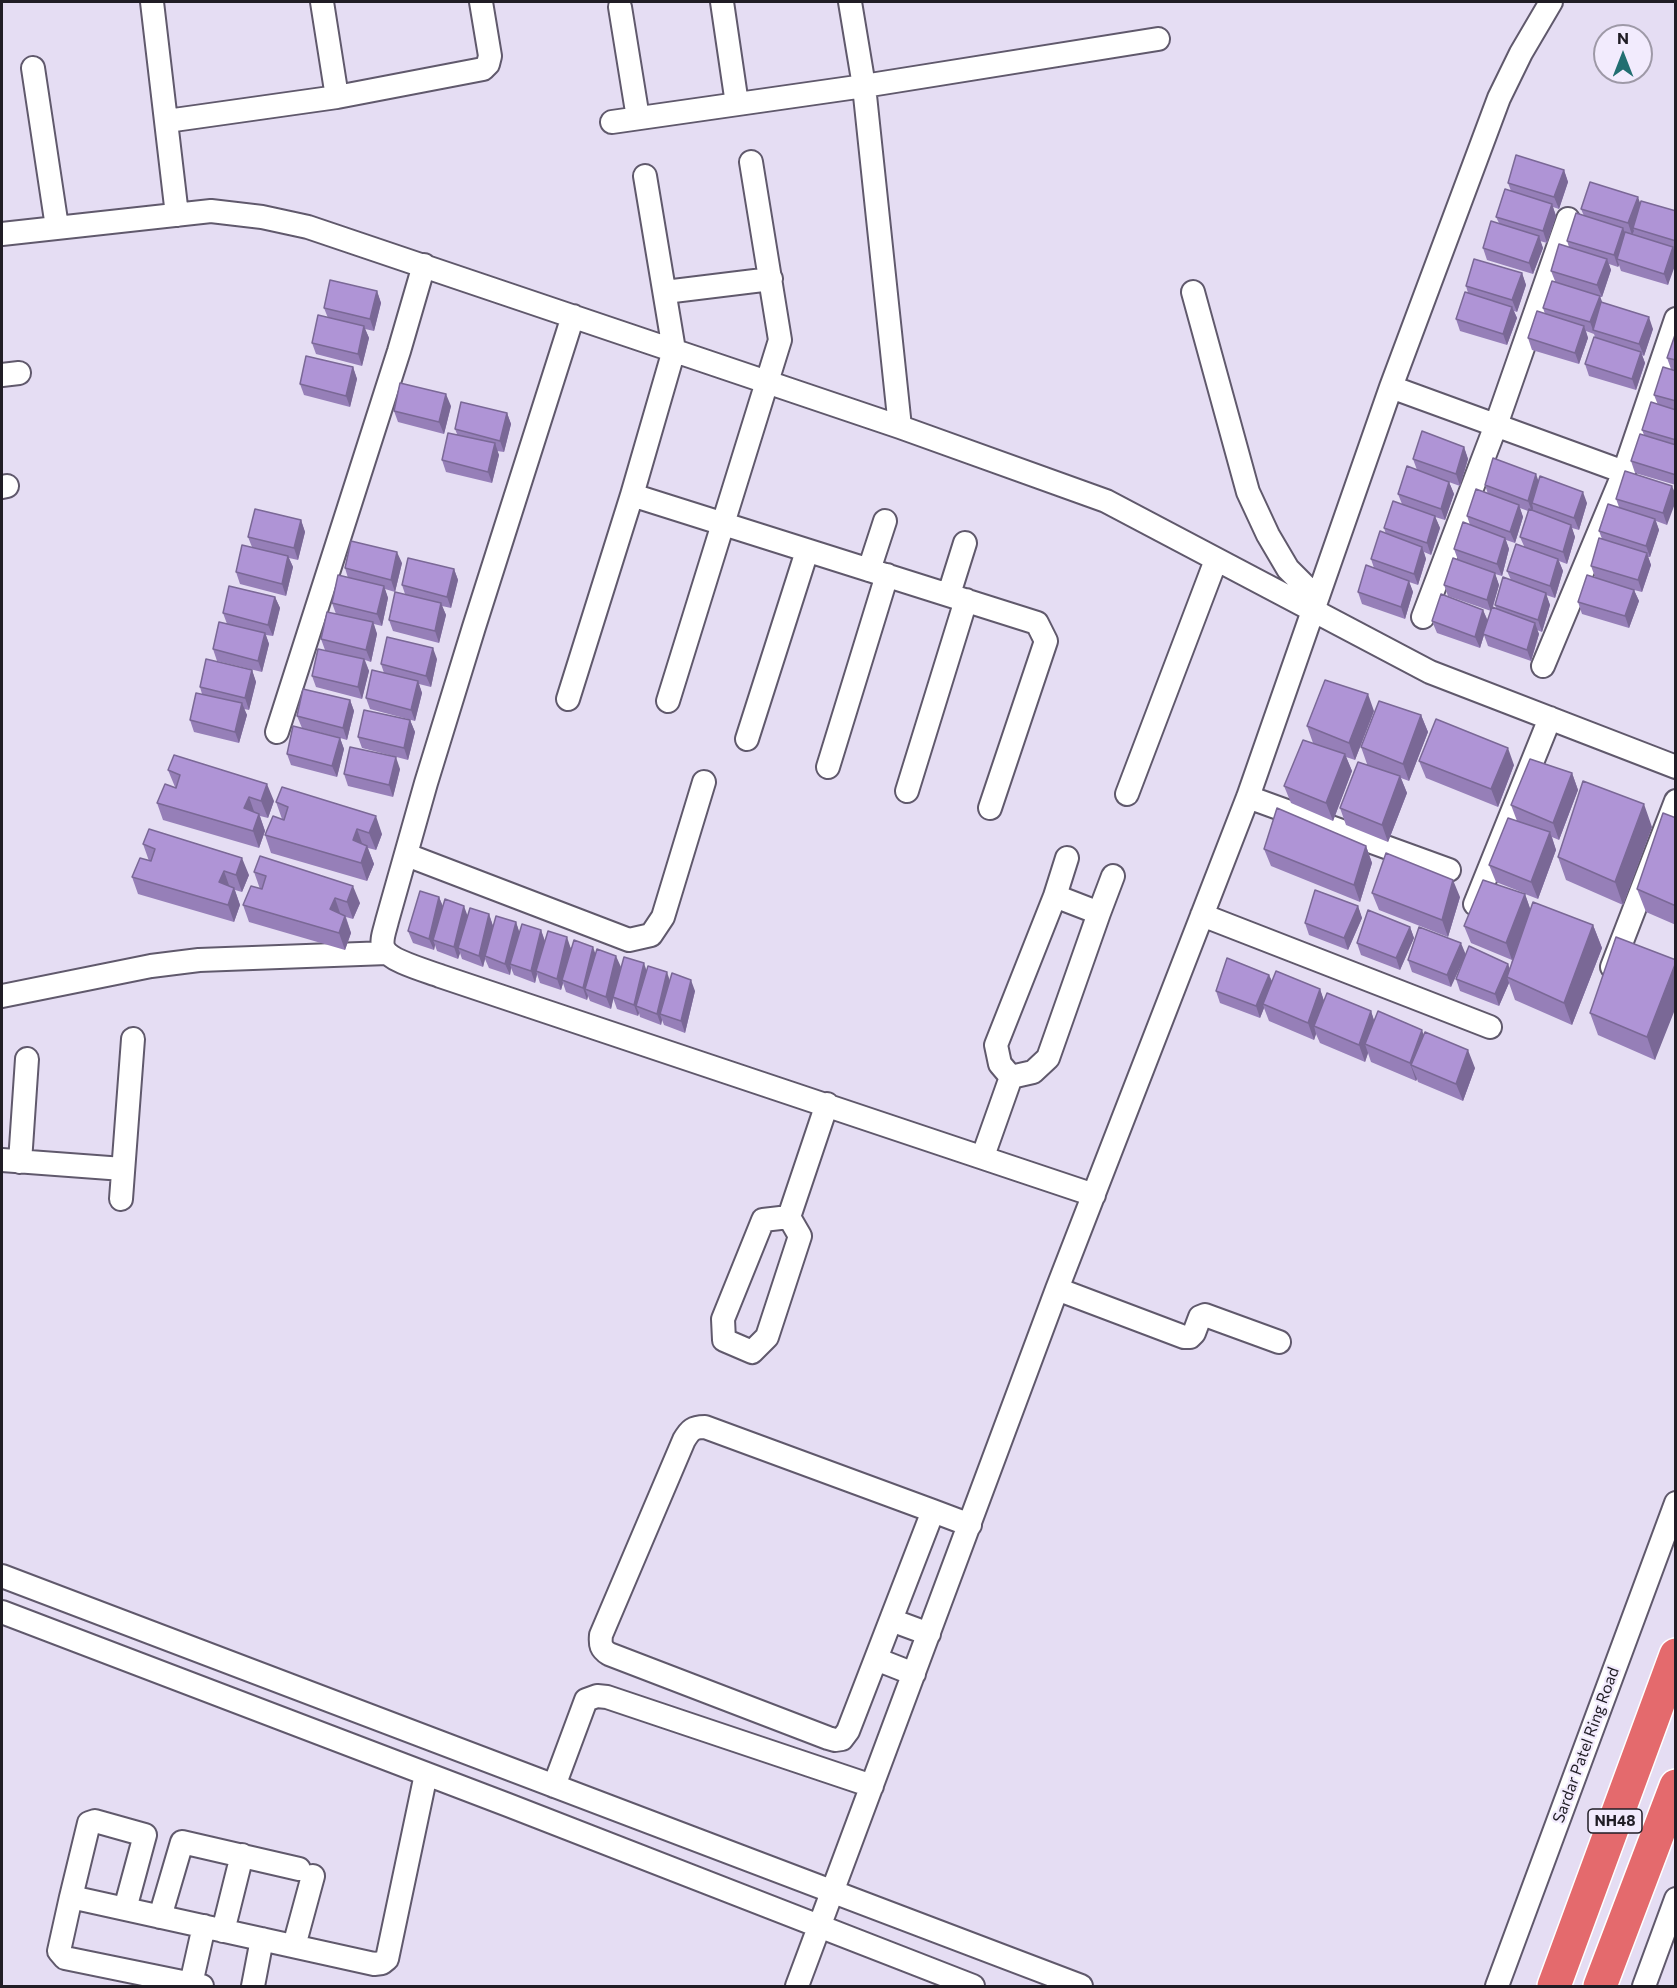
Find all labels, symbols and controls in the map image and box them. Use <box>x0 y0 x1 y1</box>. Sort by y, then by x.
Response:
north arrow <box>1593 24 1653 84</box>
text: N <box>1617 28 1629 47</box>
street label: Sardar Patel Ring Road <box>1549 1664 1623 1826</box>
road number: NH48 <box>1588 1809 1642 1833</box>

